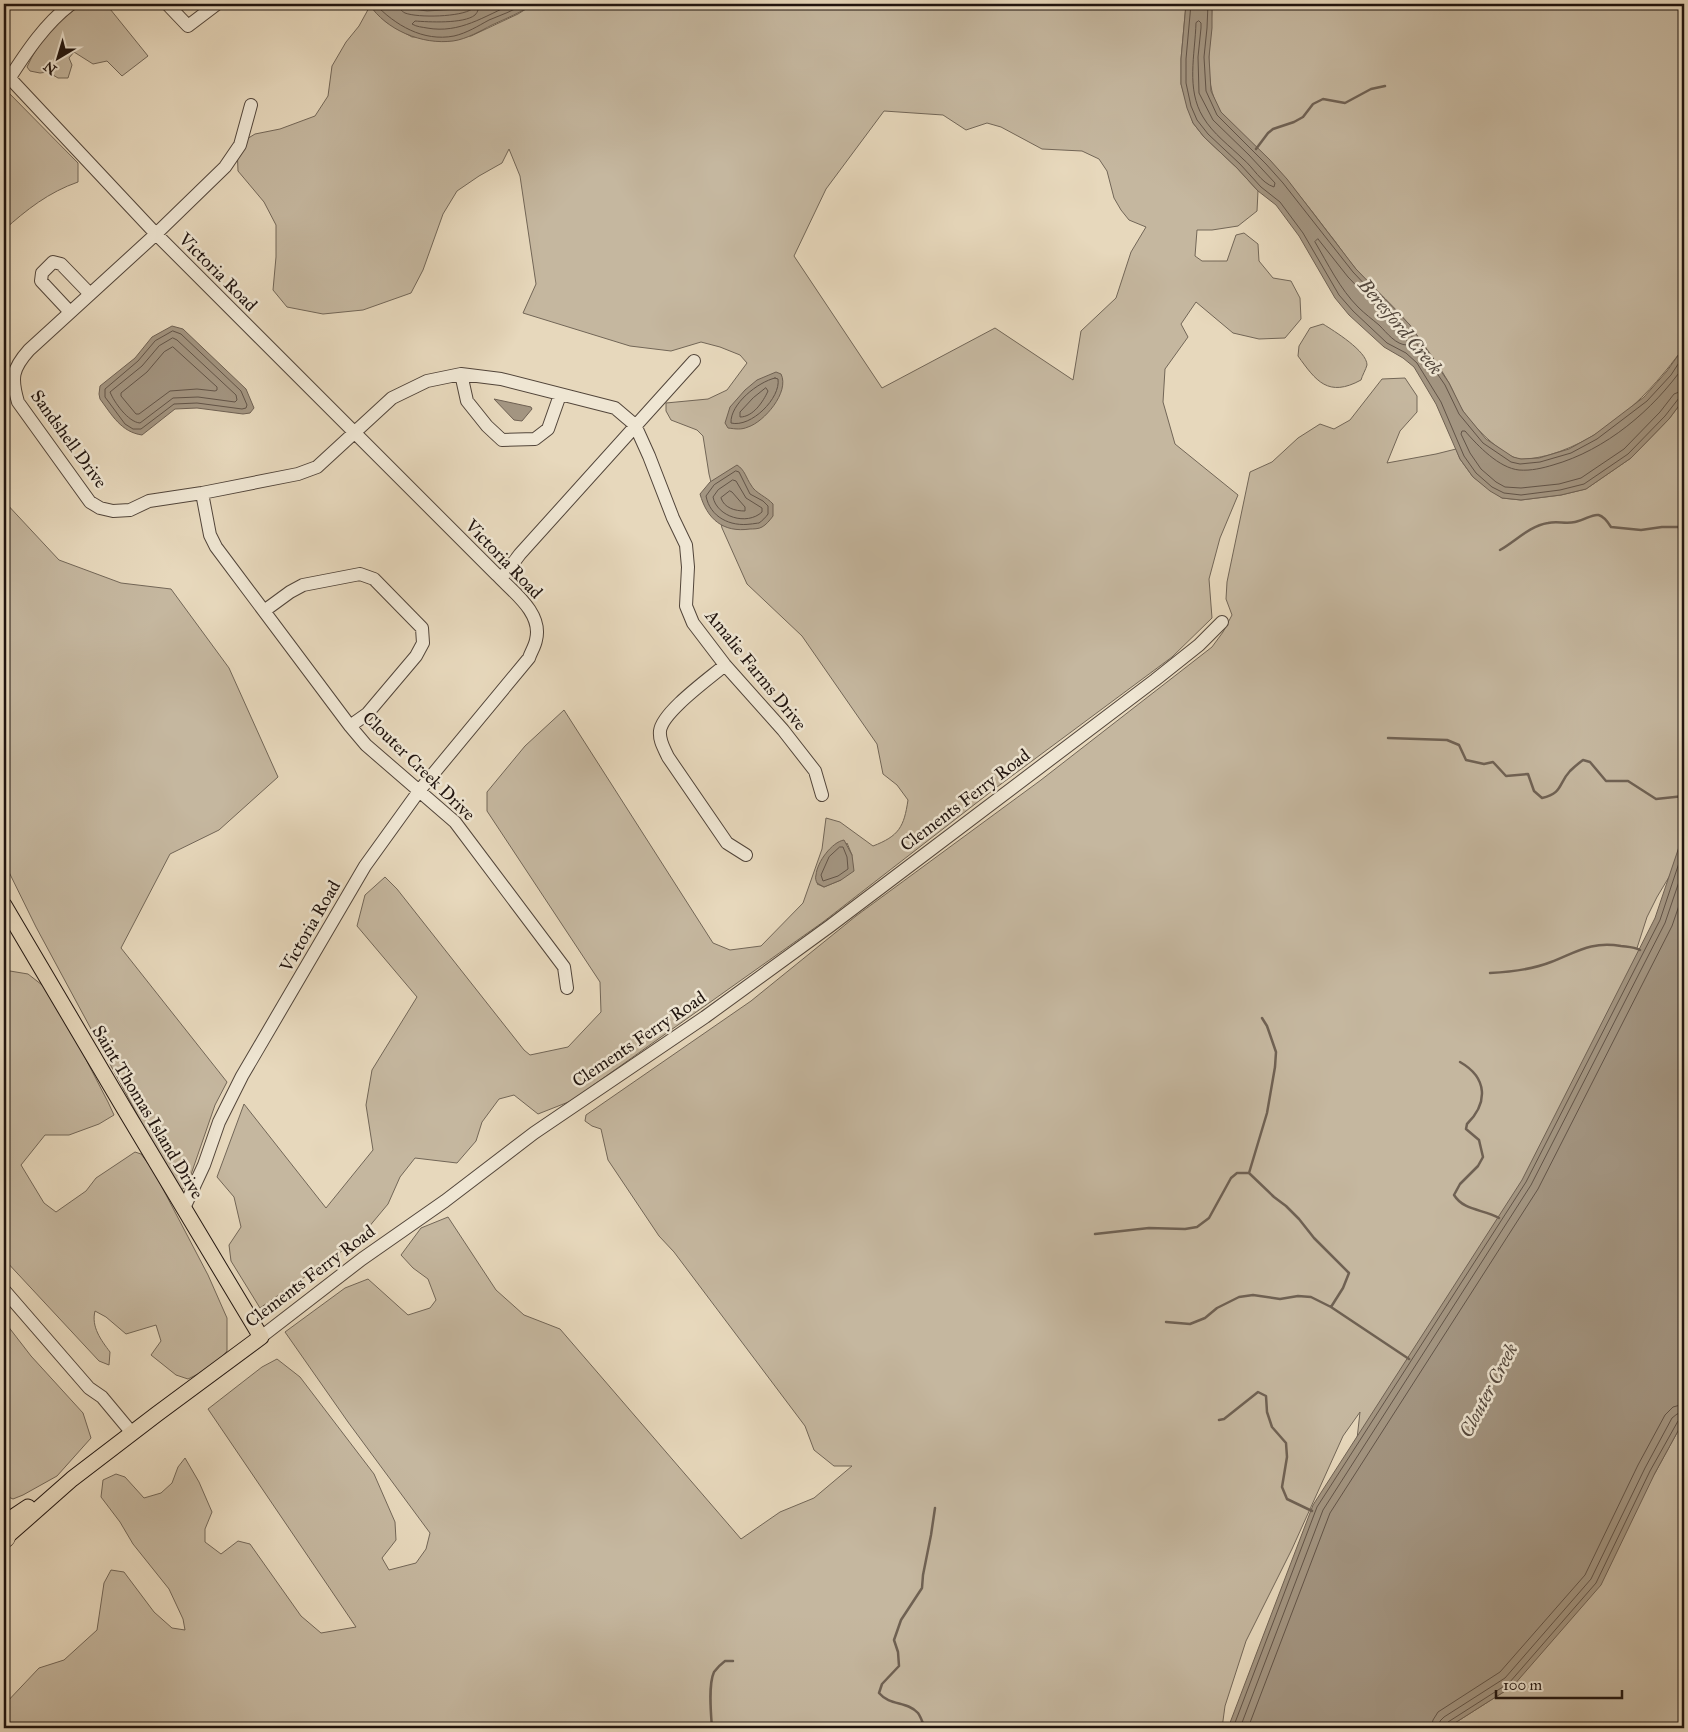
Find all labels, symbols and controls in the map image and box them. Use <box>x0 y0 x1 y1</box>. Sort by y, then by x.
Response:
north arrow <box>32 32 82 82</box>
text: N <box>40 57 60 78</box>
street label: Victoria Road <box>173 227 262 316</box>
water label: Beresford Creek <box>1353 273 1448 379</box>
street label: Sandshell Drive <box>26 386 112 492</box>
street label: Victoria Road <box>460 514 547 603</box>
street label: Amalie Farms Drive <box>700 604 811 735</box>
street label: Clouter Creek Drive <box>358 707 480 825</box>
street label: Clements Ferry Road <box>896 744 1034 856</box>
street label: Victoria Road <box>274 876 345 977</box>
street label: Clements Ferry Road <box>568 986 710 1092</box>
street label: Saint Thomas Island Drive <box>88 1021 208 1203</box>
street label: Clements Ferry Road <box>241 1220 379 1332</box>
water label: Clouter Creek <box>1454 1339 1523 1441</box>
scale bar <box>1496 1667 1622 1699</box>
text: 100 m <box>1503 1676 1543 1694</box>

